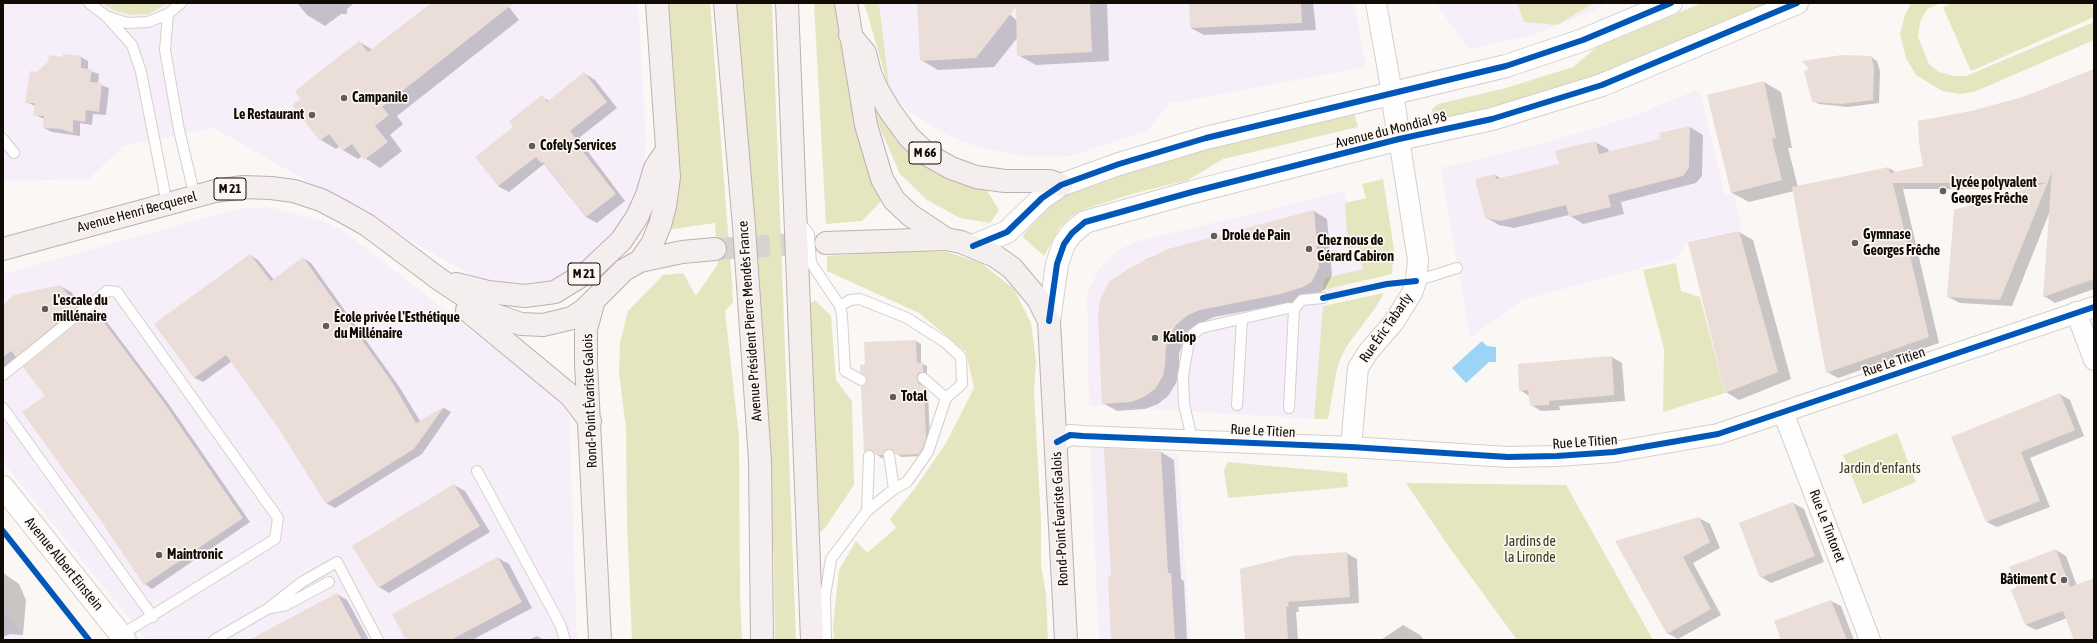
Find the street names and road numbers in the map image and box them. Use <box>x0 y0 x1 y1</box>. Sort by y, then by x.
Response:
street label: Avenue du Mondial 98 <box>1334 108 1448 152</box>
road number: M 66 <box>909 142 941 164</box>
road number: M 21 <box>214 178 246 200</box>
street label: Avenue Henri Becquerel <box>75 188 199 236</box>
street label: Avenue Président Pierre Mendès France <box>735 220 765 422</box>
road number: M 21 <box>568 263 600 285</box>
street label: Rue Éric Tabarly <box>1356 290 1416 366</box>
street label: Rond-Point Évariste Galois <box>579 333 601 469</box>
street label: Rue Le Titien <box>1860 343 1928 381</box>
street label: Rue Le Titien <box>1230 421 1296 441</box>
street label: Rue Le Titien <box>1552 431 1618 453</box>
street label: Rond-Point Évariste Galois <box>1048 451 1072 587</box>
street label: Rue Le Tintoret <box>1805 487 1849 565</box>
street label: Avenue Albert Einstein <box>21 514 107 614</box>

